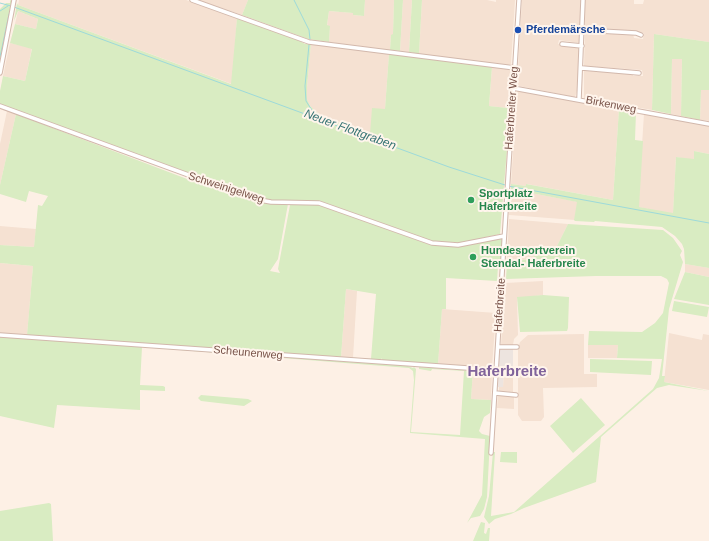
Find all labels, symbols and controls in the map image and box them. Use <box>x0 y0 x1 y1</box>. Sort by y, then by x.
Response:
place label: Pferdemärsche <box>526 23 605 37</box>
marker: Pferdemärsche <box>513 25 523 35</box>
street label: Haferbreiter Weg <box>503 66 521 150</box>
street label: Birkenweg <box>585 94 637 116</box>
water label: Neuer Flottgraben <box>302 107 398 153</box>
street label: Schweinigelweg <box>186 170 266 206</box>
place label: Sportplatz Haferbreite <box>479 187 537 213</box>
marker: Sportplatz Haferbreite <box>466 195 476 205</box>
place label: Hundesportverein Stendal- Haferbreite <box>481 244 586 270</box>
marker: Hundesportverein Stendal- Haferbreite <box>468 252 478 262</box>
street label: Haferbreite <box>492 277 508 333</box>
street label: Scheunenweg <box>213 343 283 363</box>
district label: Haferbreite <box>467 363 547 381</box>

